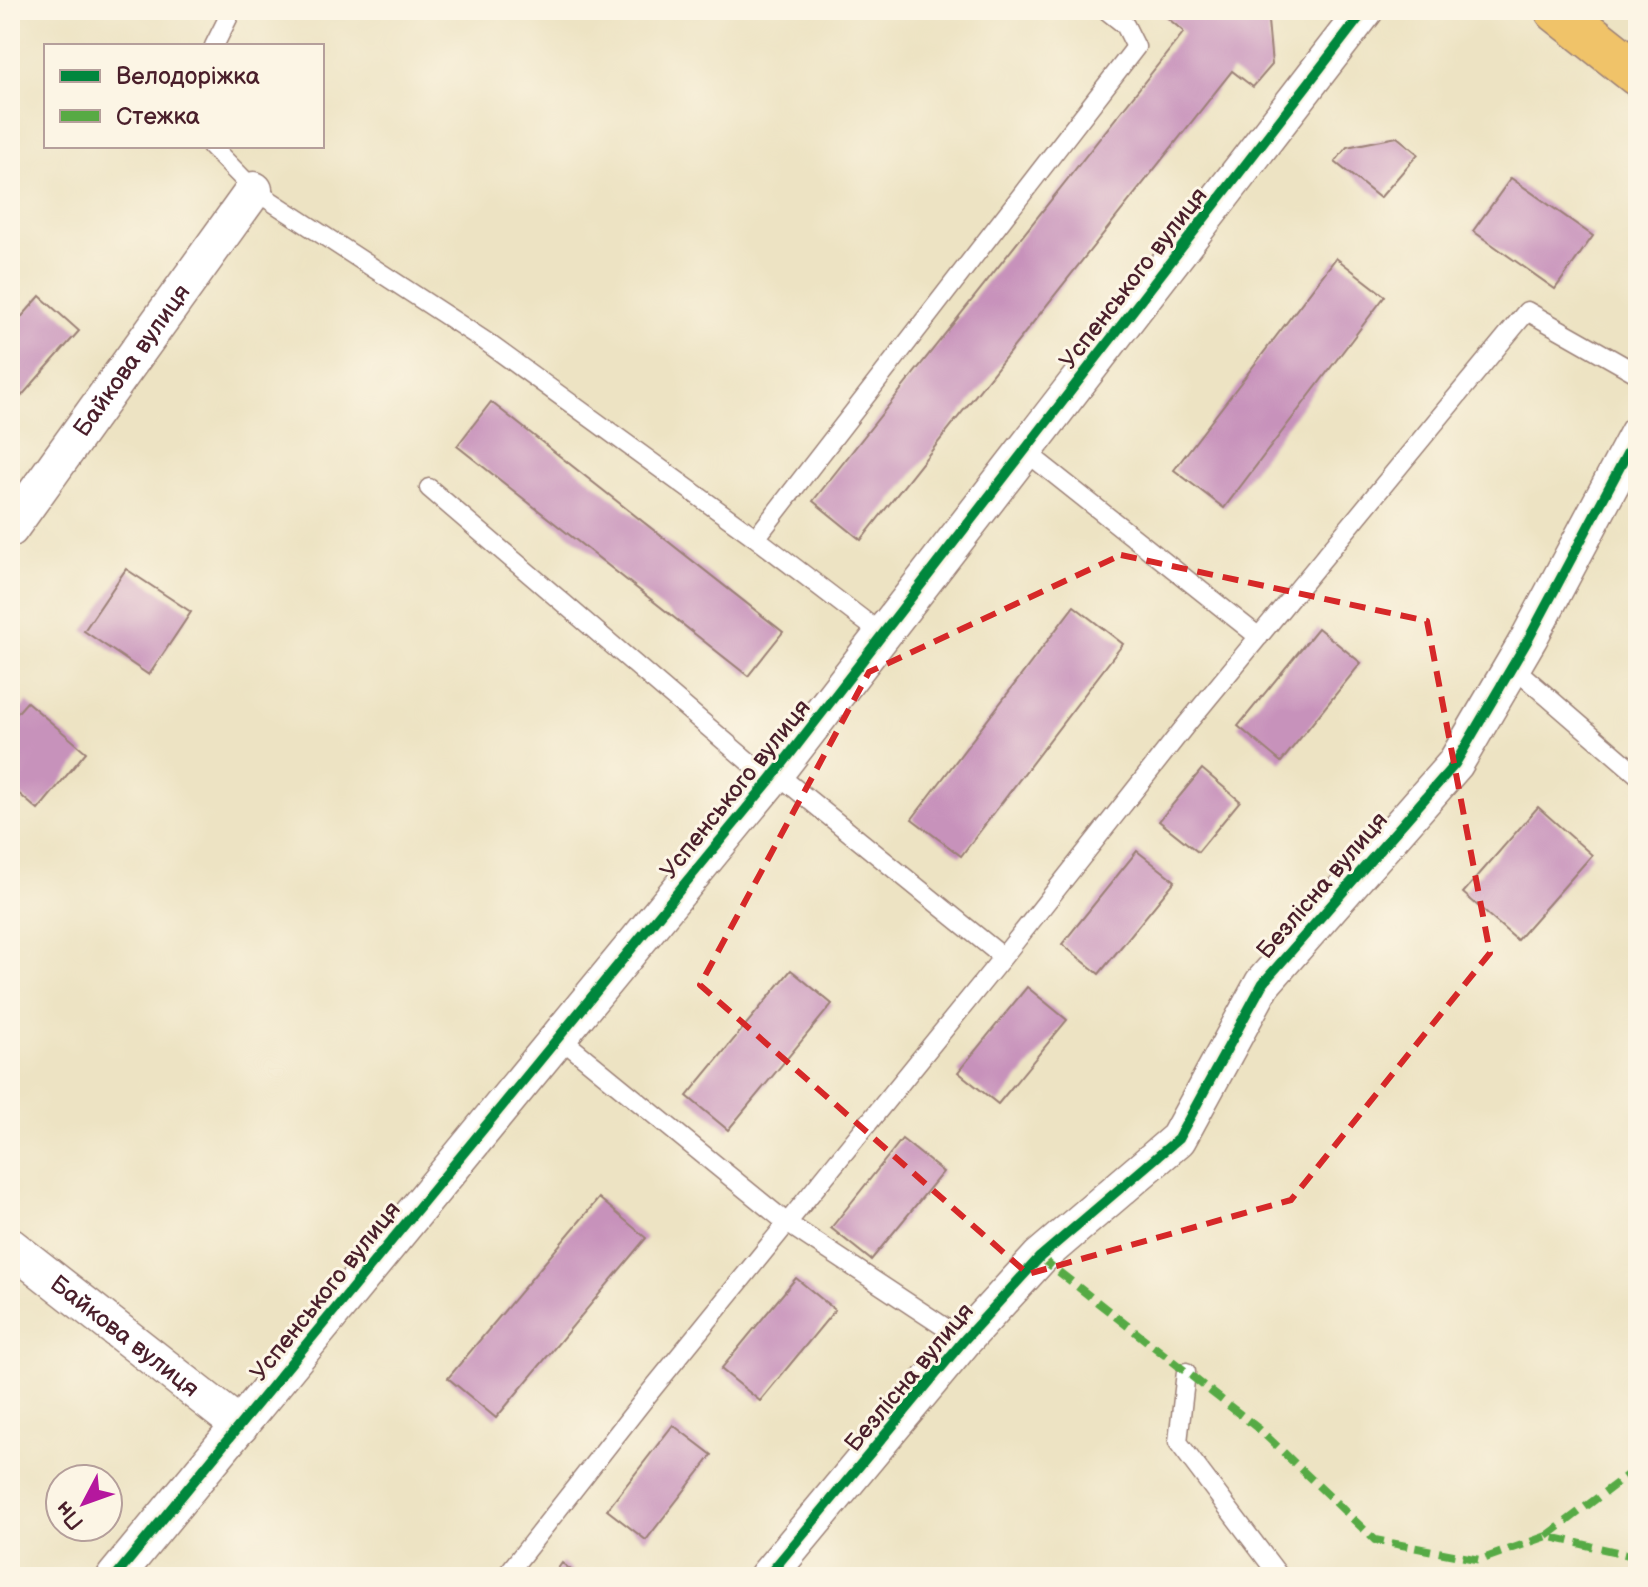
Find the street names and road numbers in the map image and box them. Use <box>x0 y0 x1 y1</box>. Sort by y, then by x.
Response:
street label: Успенського вулиця <box>1053 182 1213 375</box>
street label: Байкова вулиця <box>67 279 197 442</box>
street label: Успенського вулиця <box>654 694 817 885</box>
street label: Безлісна вулиця <box>1251 806 1394 965</box>
street label: Успенського вулиця <box>244 1196 407 1387</box>
street label: Байкова вулиця <box>45 1269 205 1404</box>
street label: Безлісна вулиця <box>839 1297 980 1458</box>

